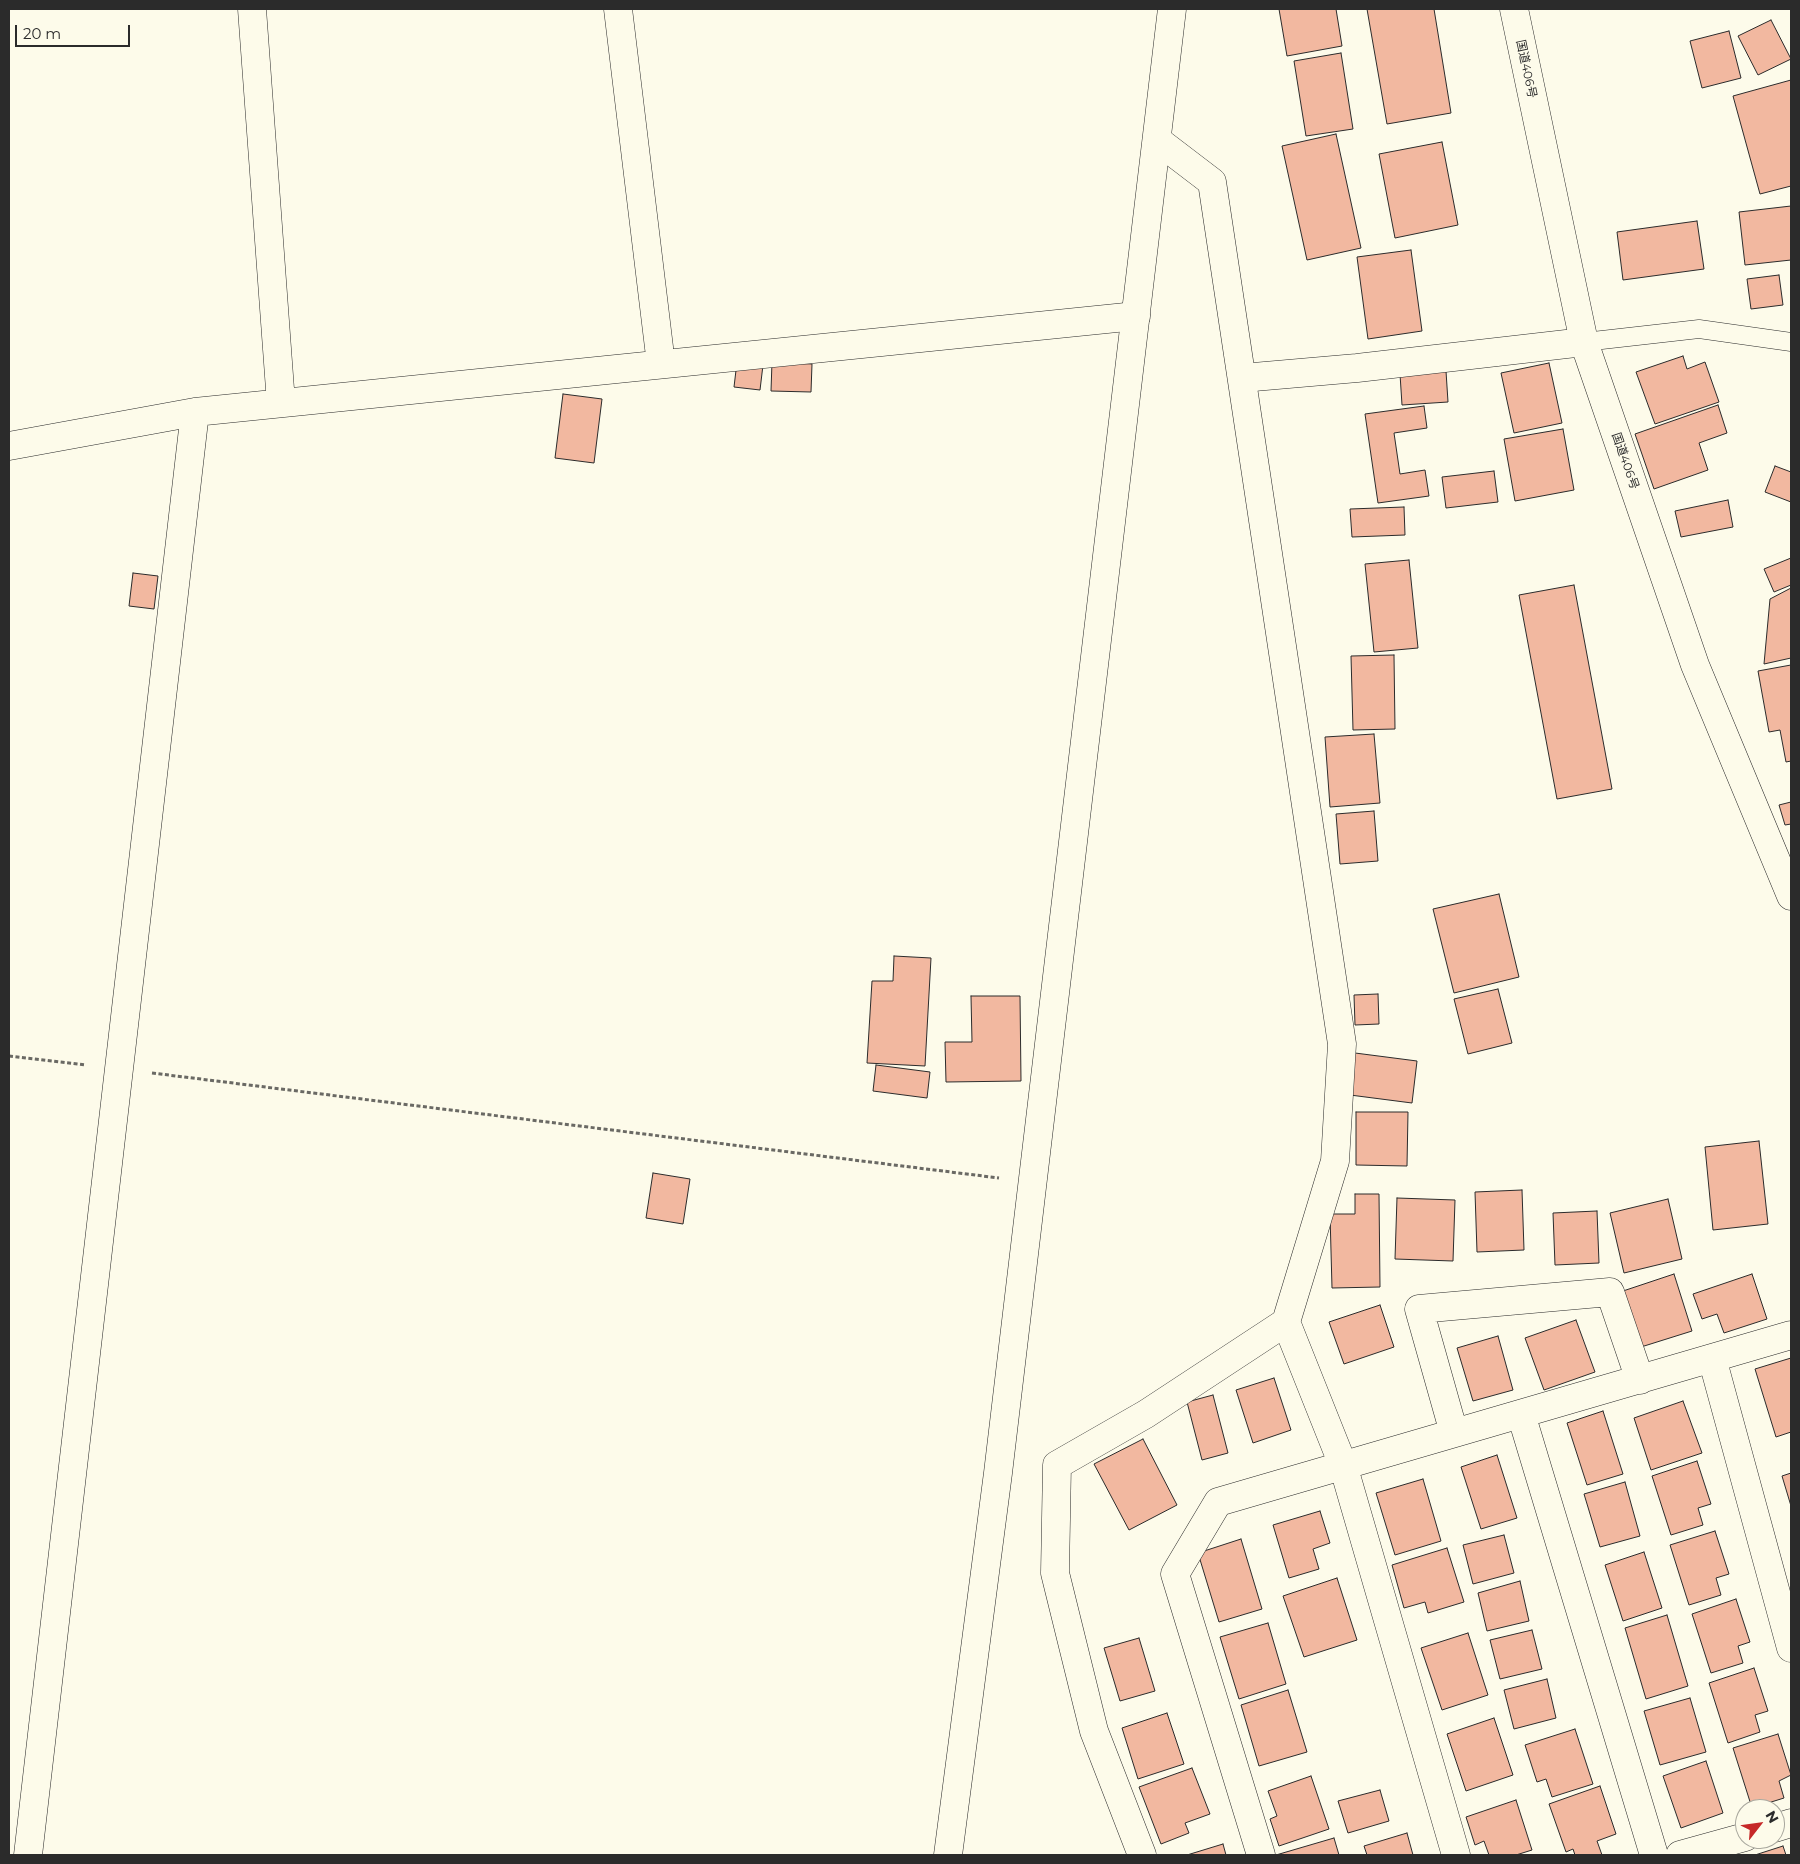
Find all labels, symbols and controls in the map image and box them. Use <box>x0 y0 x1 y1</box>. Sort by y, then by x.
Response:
scale bar <box>18 15 132 47</box>
text: 20 m <box>23 24 61 43</box>
street label: 国道406号 <box>1513 39 1539 99</box>
street label: 国道406号 <box>1609 431 1641 491</box>
north arrow <box>1735 1799 1785 1849</box>
text: N <box>1762 1808 1783 1826</box>

